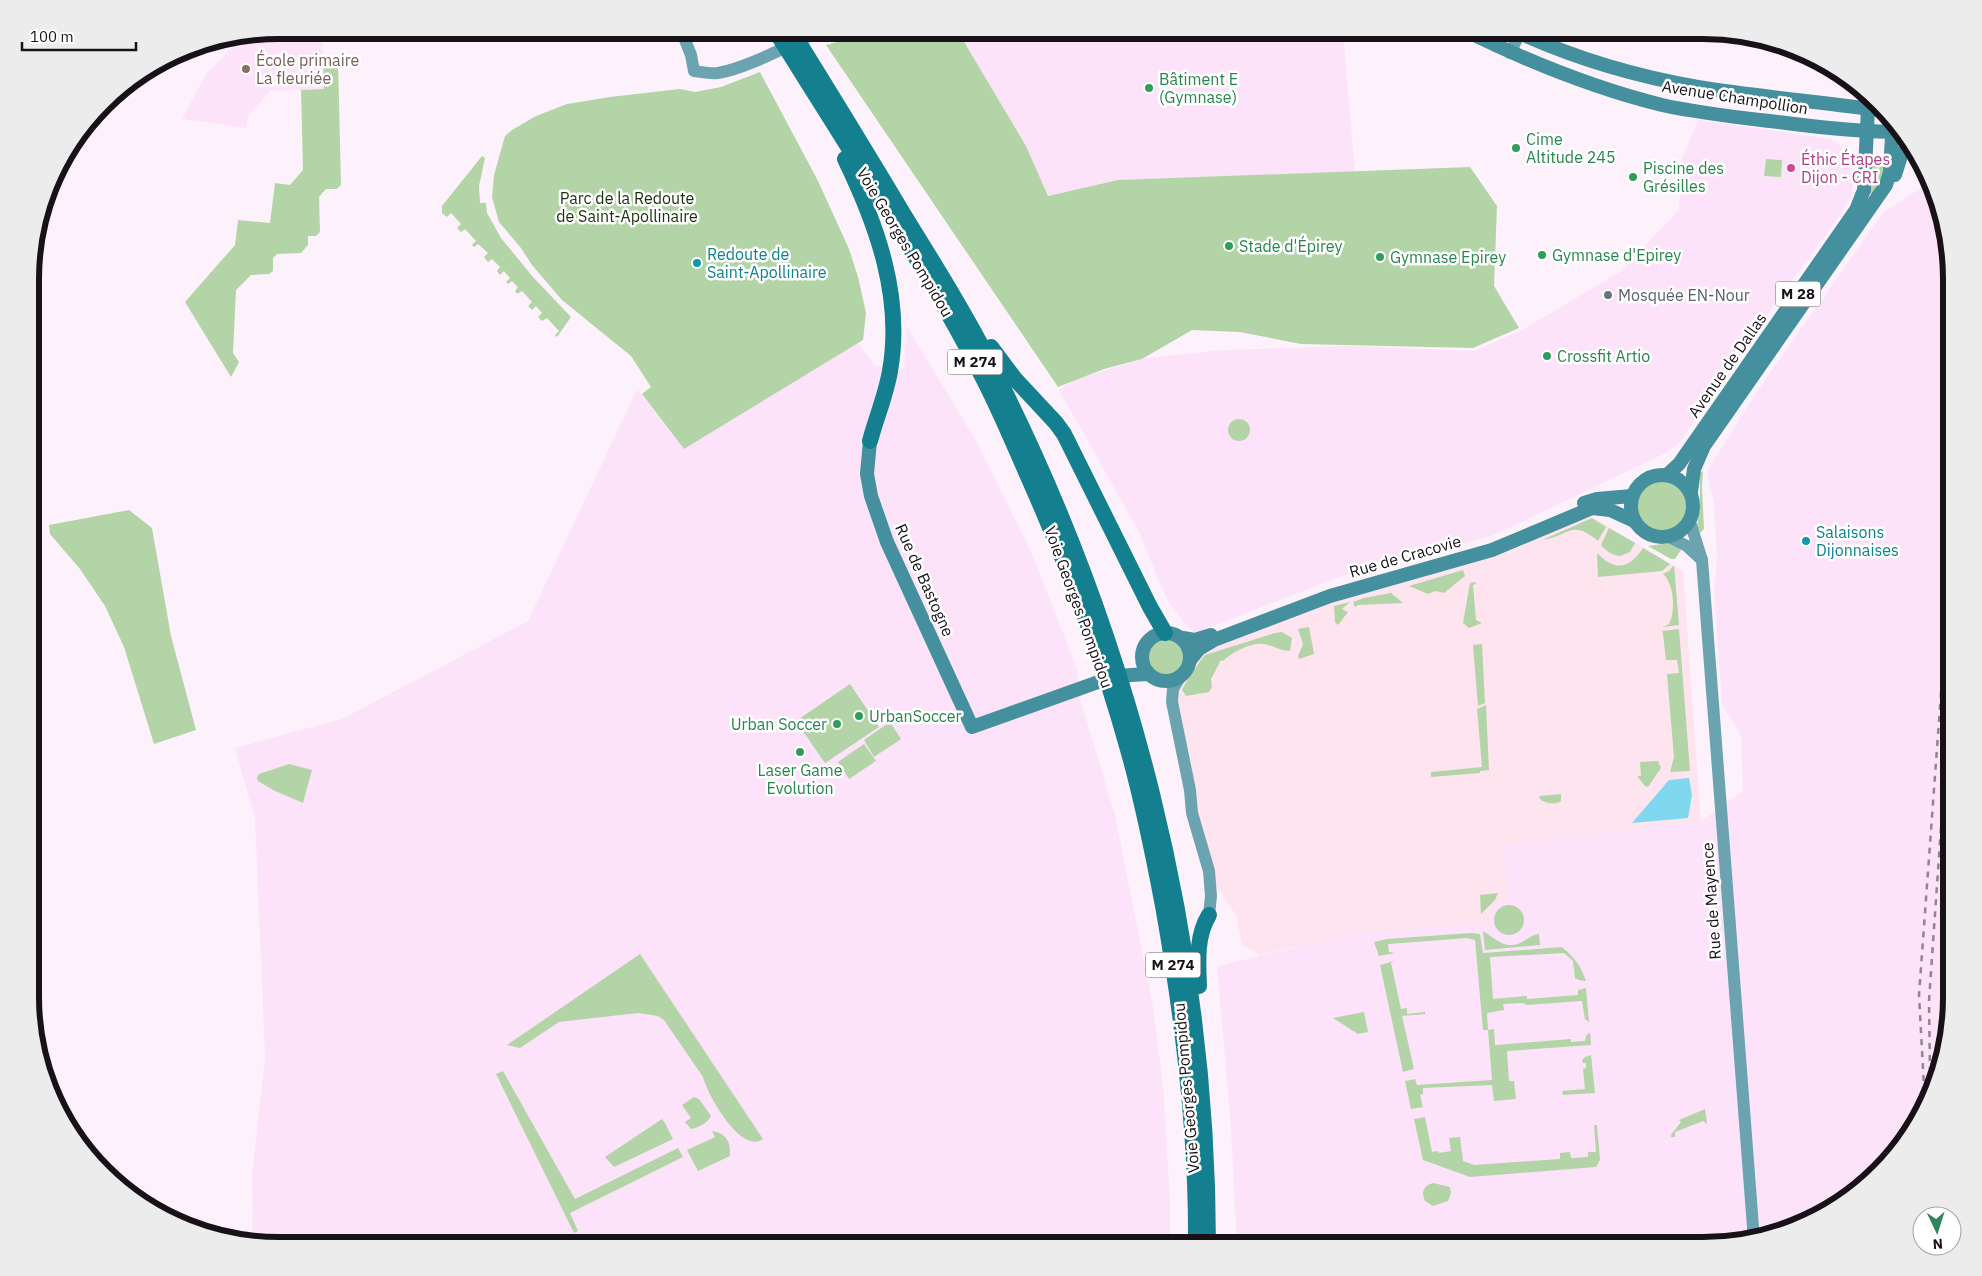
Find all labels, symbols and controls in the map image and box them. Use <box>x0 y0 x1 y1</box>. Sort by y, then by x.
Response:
scale bar <box>22 20 136 52</box>
text: 100 m <box>30 27 74 46</box>
place label: École primaire La fleuriée <box>256 49 359 88</box>
marker: École primaire La fleuriée <box>240 63 252 75</box>
place label: Bâtiment E (Gymnase) <box>1159 69 1238 107</box>
street label: Avenue Champollion <box>1661 76 1809 118</box>
marker: Bâtiment E (Gymnase) <box>1143 82 1155 94</box>
place label: Cime Altitude 245 <box>1526 129 1616 167</box>
marker: Cime Altitude 245 <box>1510 142 1522 154</box>
place label: Éthic Étapes Dijon - CRI <box>1801 148 1890 187</box>
place label: Piscine des Grésilles <box>1643 158 1724 196</box>
marker: Éthic Étapes Dijon - CRI <box>1785 162 1797 174</box>
street label: Voie Georges Pompidou <box>852 164 958 320</box>
marker: Piscine des Grésilles <box>1627 171 1639 183</box>
park label: Parc de la Redoute de Saint-Apollinaire <box>556 188 698 226</box>
place label: Stade d'Épirey <box>1239 235 1343 256</box>
marker: Stade d'Épirey <box>1223 240 1235 252</box>
place label: Redoute de Saint-Apollinaire <box>707 244 827 282</box>
place label: Gymnase d'Epirey <box>1552 245 1681 265</box>
place label: Gymnase Epirey <box>1390 247 1506 267</box>
marker: Gymnase d'Epirey <box>1536 249 1548 261</box>
marker: Gymnase Epirey <box>1374 251 1386 263</box>
marker: Redoute de Saint-Apollinaire <box>691 257 703 269</box>
road number: M 28 <box>1776 282 1820 306</box>
place label: Mosquée EN-Nour <box>1618 285 1750 305</box>
marker: Mosquée EN-Nour <box>1602 289 1614 301</box>
street label: Avenue de Dallas <box>1683 309 1771 421</box>
place label: Crossfit Artio <box>1557 346 1650 366</box>
road number: M 274 <box>948 350 1002 374</box>
marker: Crossfit Artio <box>1541 350 1553 362</box>
street label: Rue de Bastogne <box>891 521 959 640</box>
place label: Salaisons Dijonnaises <box>1816 522 1899 560</box>
street label: Voie Georges Pompidou <box>1040 523 1118 691</box>
street label: Rue de Cracovie <box>1347 530 1463 582</box>
marker: Salaisons Dijonnaises <box>1800 535 1812 547</box>
place label: UrbanSoccer <box>869 706 962 726</box>
marker: UrbanSoccer <box>853 710 865 722</box>
place label: Urban Soccer <box>731 714 827 734</box>
marker: Urban Soccer <box>831 718 843 730</box>
marker: Laser Game Evolution <box>794 746 806 758</box>
place label: Laser Game Evolution <box>757 760 843 798</box>
street label: Rue de Mayence <box>1697 841 1725 960</box>
road number: M 274 <box>1146 952 1200 978</box>
street label: Voie Georges Pompidou <box>1169 1002 1203 1174</box>
north arrow <box>1912 1206 1962 1256</box>
text: N <box>1932 1235 1944 1253</box>

